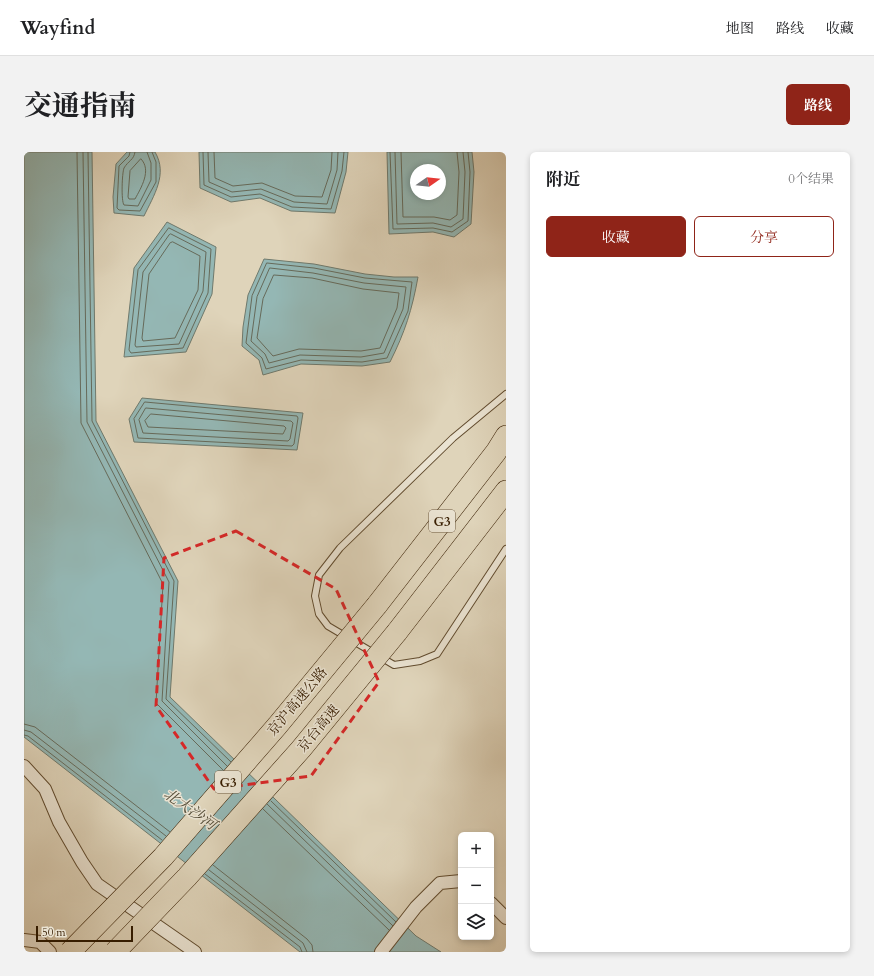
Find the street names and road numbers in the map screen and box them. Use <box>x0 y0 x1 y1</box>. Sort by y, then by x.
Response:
road number: G3 <box>429 510 455 532</box>
street label: 京沪高速公路 <box>263 663 332 740</box>
street label: 京台高速 <box>293 701 344 756</box>
road number: G3 <box>215 771 241 793</box>

